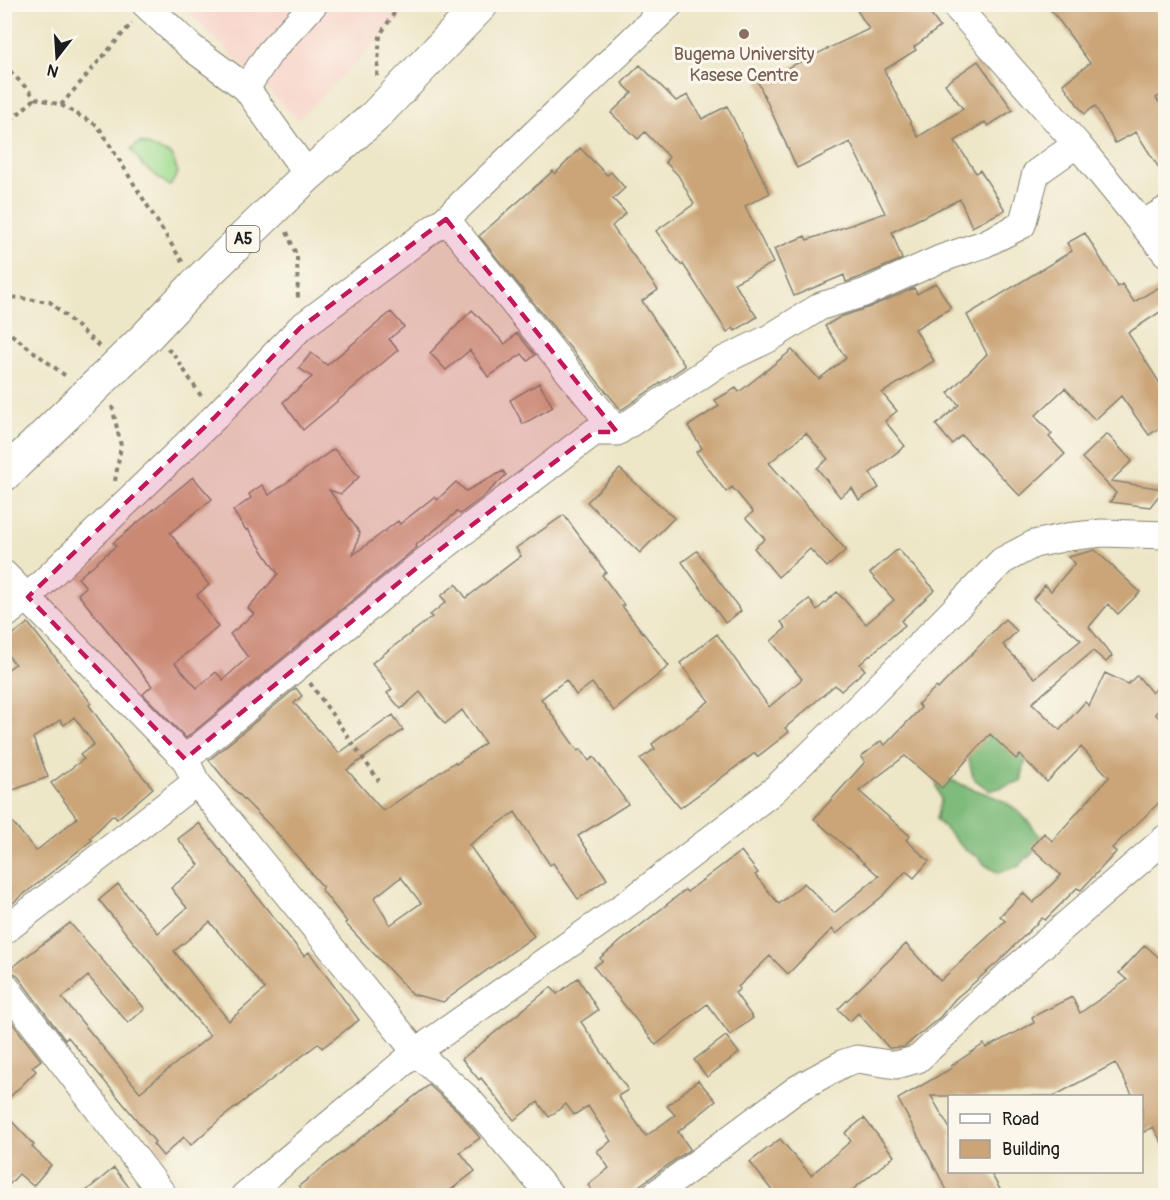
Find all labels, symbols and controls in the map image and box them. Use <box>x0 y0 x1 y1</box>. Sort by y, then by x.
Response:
north arrow <box>27 27 87 87</box>
marker: Bugema University Kasese Centre <box>737 27 751 41</box>
place label: Bugema University Kasese Centre <box>674 43 815 87</box>
text: N <box>45 59 61 82</box>
road number: A5 <box>226 226 260 252</box>
legend <box>948 1095 1143 1173</box>
text: Road <box>1002 1108 1039 1131</box>
text: Building <box>1002 1138 1060 1161</box>

